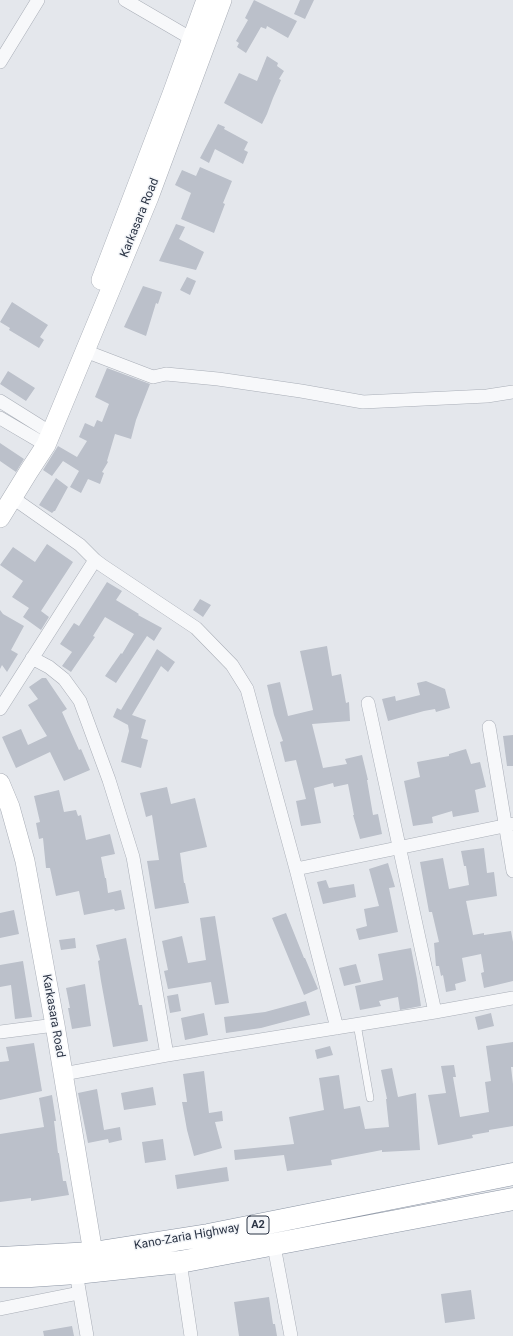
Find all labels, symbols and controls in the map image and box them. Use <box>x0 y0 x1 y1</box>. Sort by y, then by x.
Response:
street label: Karkasara Road <box>118 176 162 260</box>
street label: Karkasara Road <box>39 973 67 1059</box>
road number: A2 <box>247 1216 269 1234</box>
street label: Kano-Zaria Highway <box>133 1221 241 1253</box>

